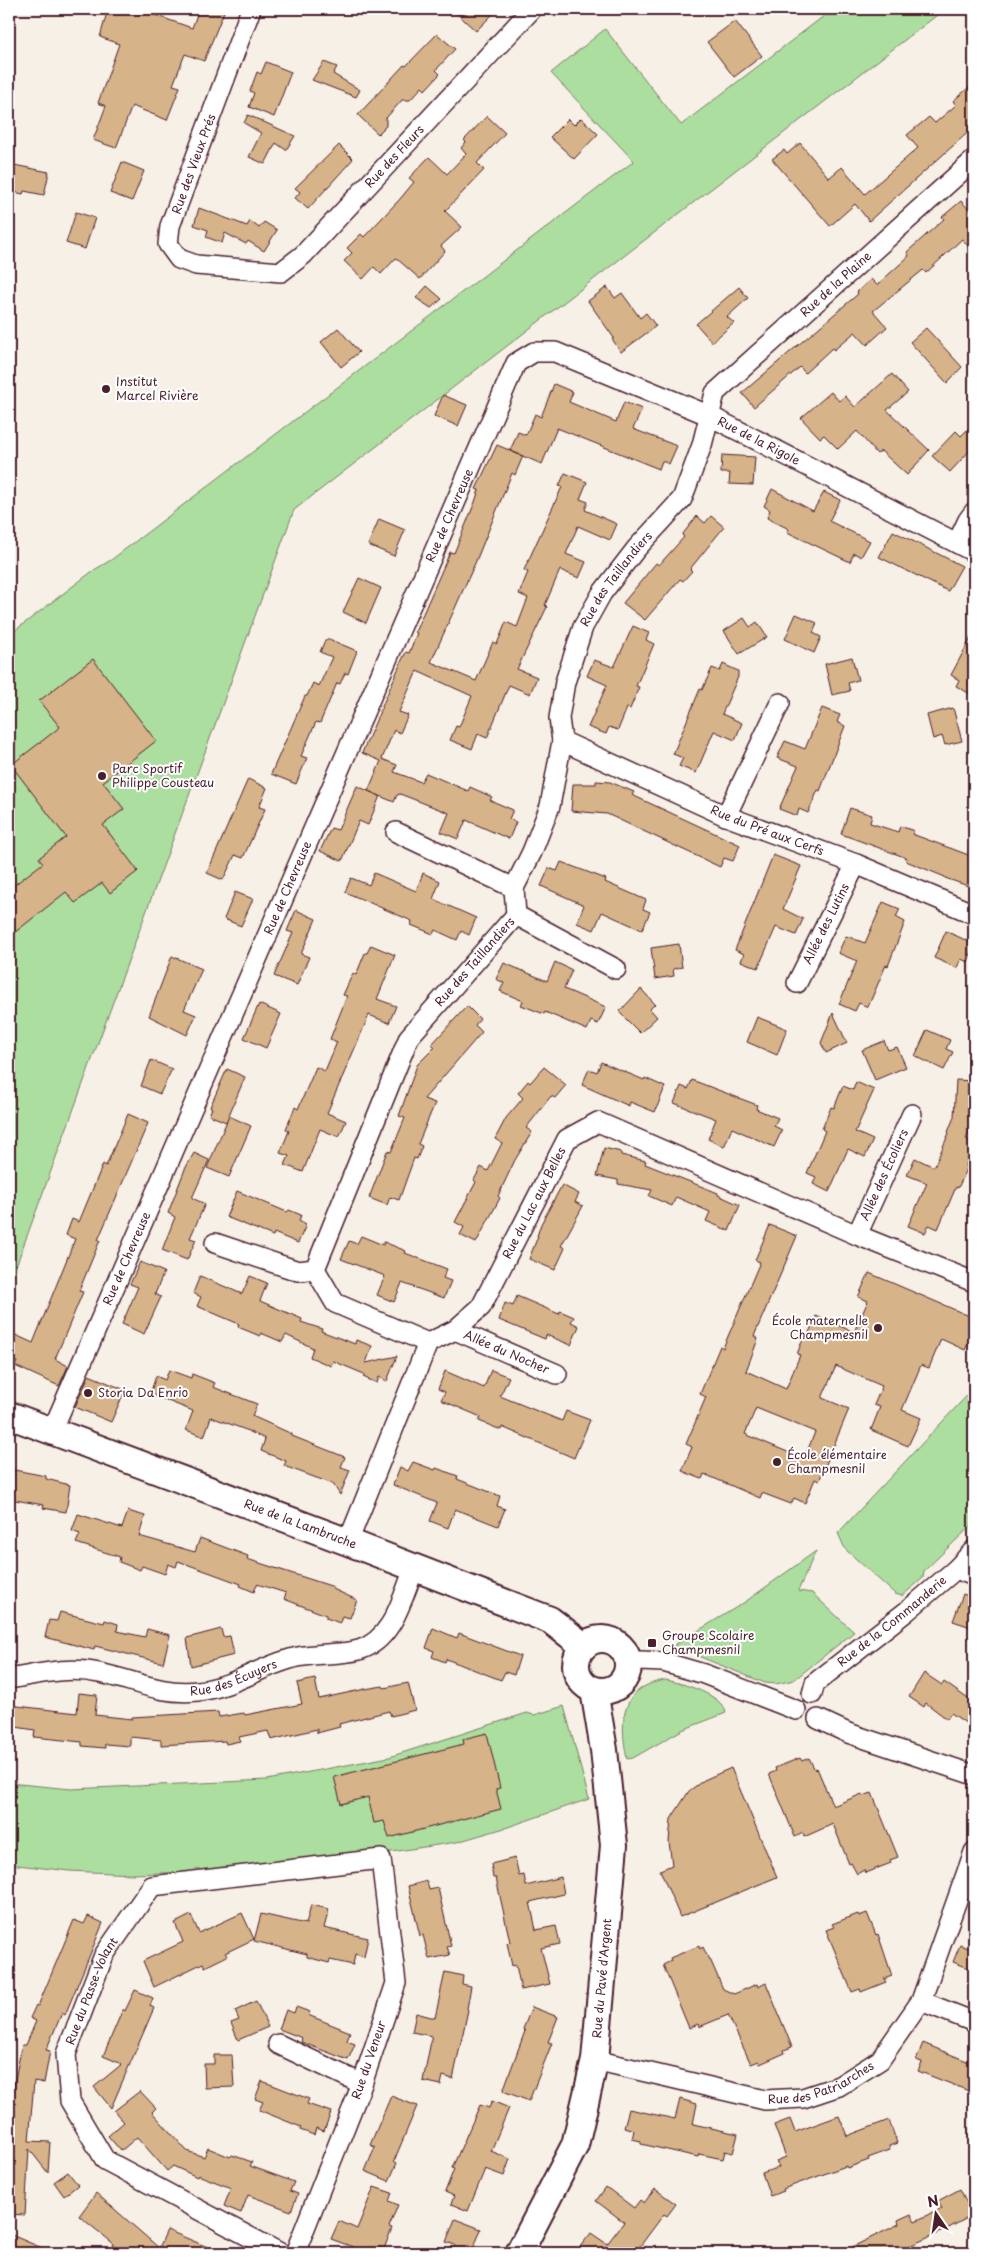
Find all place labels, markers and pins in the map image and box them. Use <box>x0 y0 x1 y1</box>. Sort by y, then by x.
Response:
place label: Institut Marcel Rivière <box>116 372 199 404</box>
marker: Institut Marcel Rivière <box>100 383 112 395</box>
place label: Parc Sportif Philippe Cousteau <box>112 759 214 791</box>
marker: Parc Sportif Philippe Cousteau <box>96 770 108 782</box>
place label: École maternelle Champmesnil <box>772 1311 868 1343</box>
marker: École maternelle Champmesnil <box>872 1322 884 1334</box>
place label: Storia Da Enrio <box>98 1383 189 1401</box>
marker: Storia Da Enrio <box>82 1387 94 1399</box>
place label: École élémentaire Champmesnil <box>787 1445 887 1477</box>
marker: École élémentaire Champmesnil <box>771 1456 783 1468</box>
place label: Groupe Scolaire Champmesnil <box>662 1626 754 1658</box>
marker: Groupe Scolaire Champmesnil <box>646 1637 658 1649</box>

